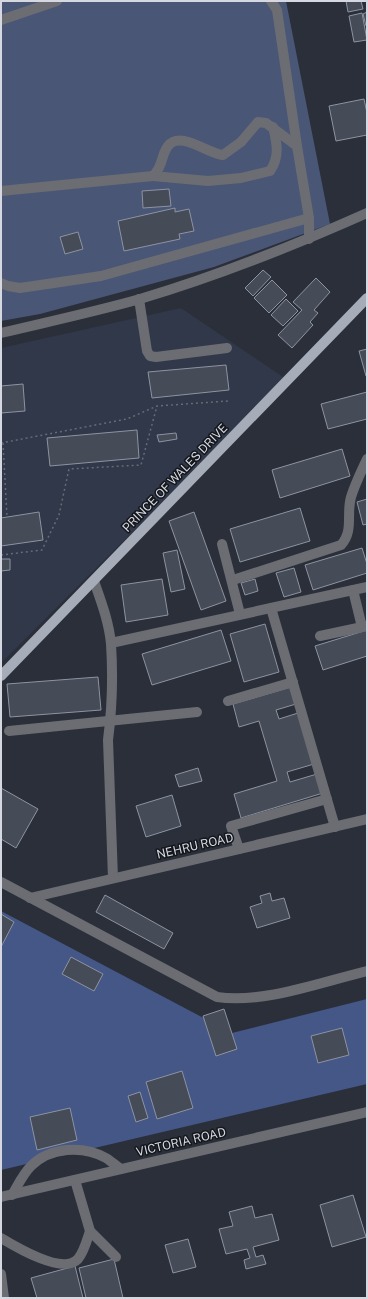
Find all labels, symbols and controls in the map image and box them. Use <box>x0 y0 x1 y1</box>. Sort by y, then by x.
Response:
street label: PRINCE OF WALES DRIVE <box>120 421 230 535</box>
street label: NEHRU ROAD <box>155 830 235 862</box>
street label: VICTORIA ROAD <box>135 1125 227 1159</box>

